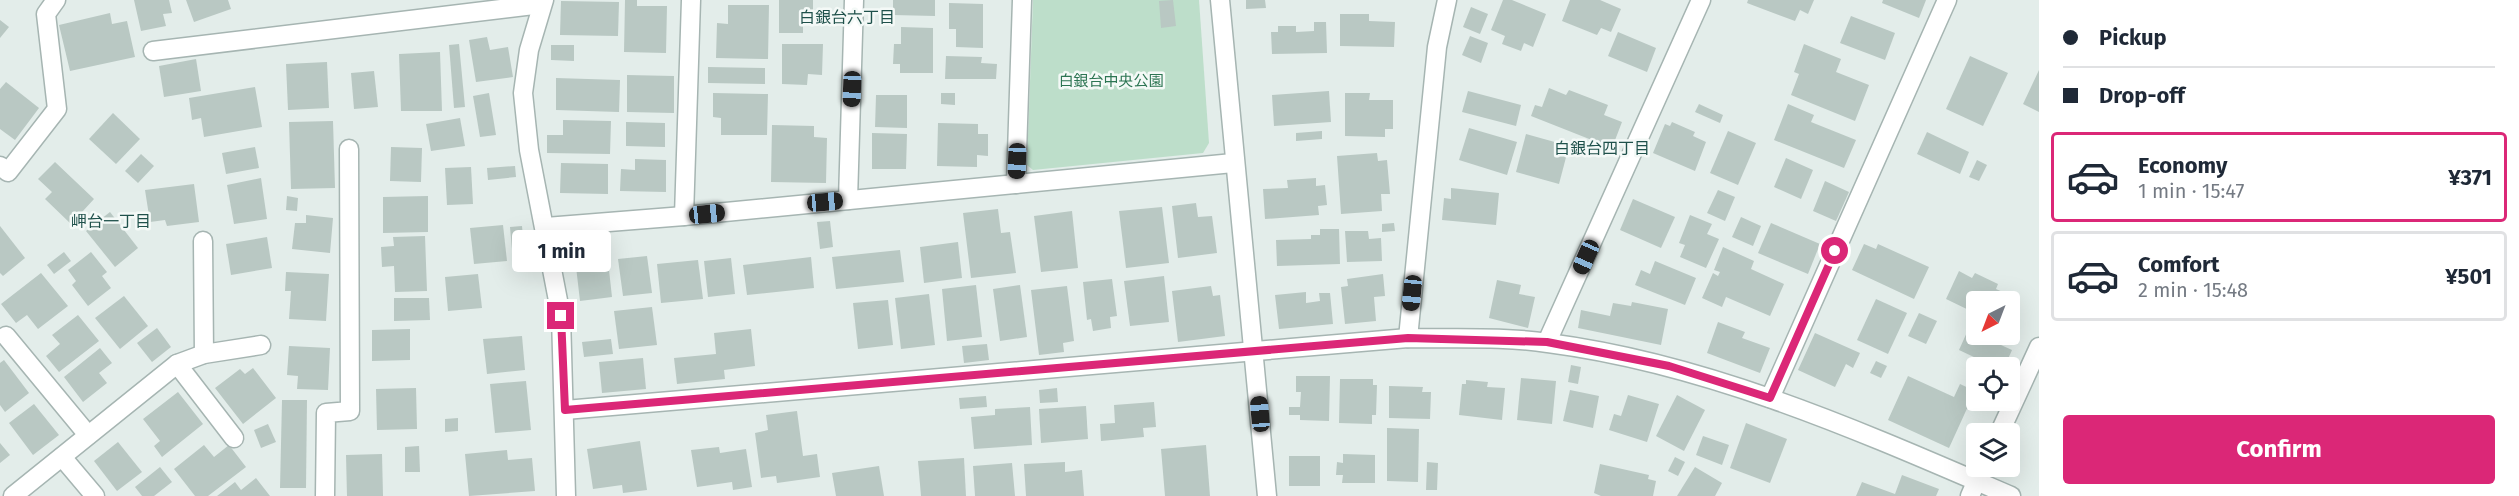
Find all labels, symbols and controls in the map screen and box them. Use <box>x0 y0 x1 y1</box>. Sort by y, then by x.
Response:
district label: 白銀台六丁目 <box>799 8 895 27</box>
text: Pickup <box>2099 24 2167 51</box>
car <box>842 71 862 107</box>
park label: 白銀台中央公園 <box>1058 72 1164 90</box>
text: Drop-off <box>2099 82 2185 109</box>
district label: 白銀台四丁目 <box>1554 139 1650 158</box>
car <box>1007 143 1027 179</box>
icon: car <box>2066 150 2120 204</box>
text: Economy <box>2138 152 2227 179</box>
text: ¥371 <box>2448 164 2492 191</box>
text: 1 min · 15:47 <box>2138 179 2244 203</box>
car <box>806 191 844 213</box>
car <box>688 203 726 225</box>
district label: 岬台一丁目 <box>71 212 151 231</box>
callout: 1 min <box>512 229 610 271</box>
car <box>1570 237 1602 277</box>
route start <box>1821 237 1848 264</box>
text: 1 min <box>537 239 586 263</box>
icon: car <box>2066 249 2120 303</box>
text: Comfort <box>2138 251 2219 278</box>
text: ¥501 <box>2445 263 2492 290</box>
car <box>1401 274 1423 312</box>
text: 2 min · 15:48 <box>2138 278 2248 302</box>
north arrow <box>1966 291 2020 345</box>
map controls <box>1966 291 2020 477</box>
route end <box>547 302 574 329</box>
button: locate <box>1966 357 2020 411</box>
car <box>1249 395 1271 433</box>
button: Confirm <box>2063 415 2495 484</box>
button: layers <box>1966 423 2020 477</box>

